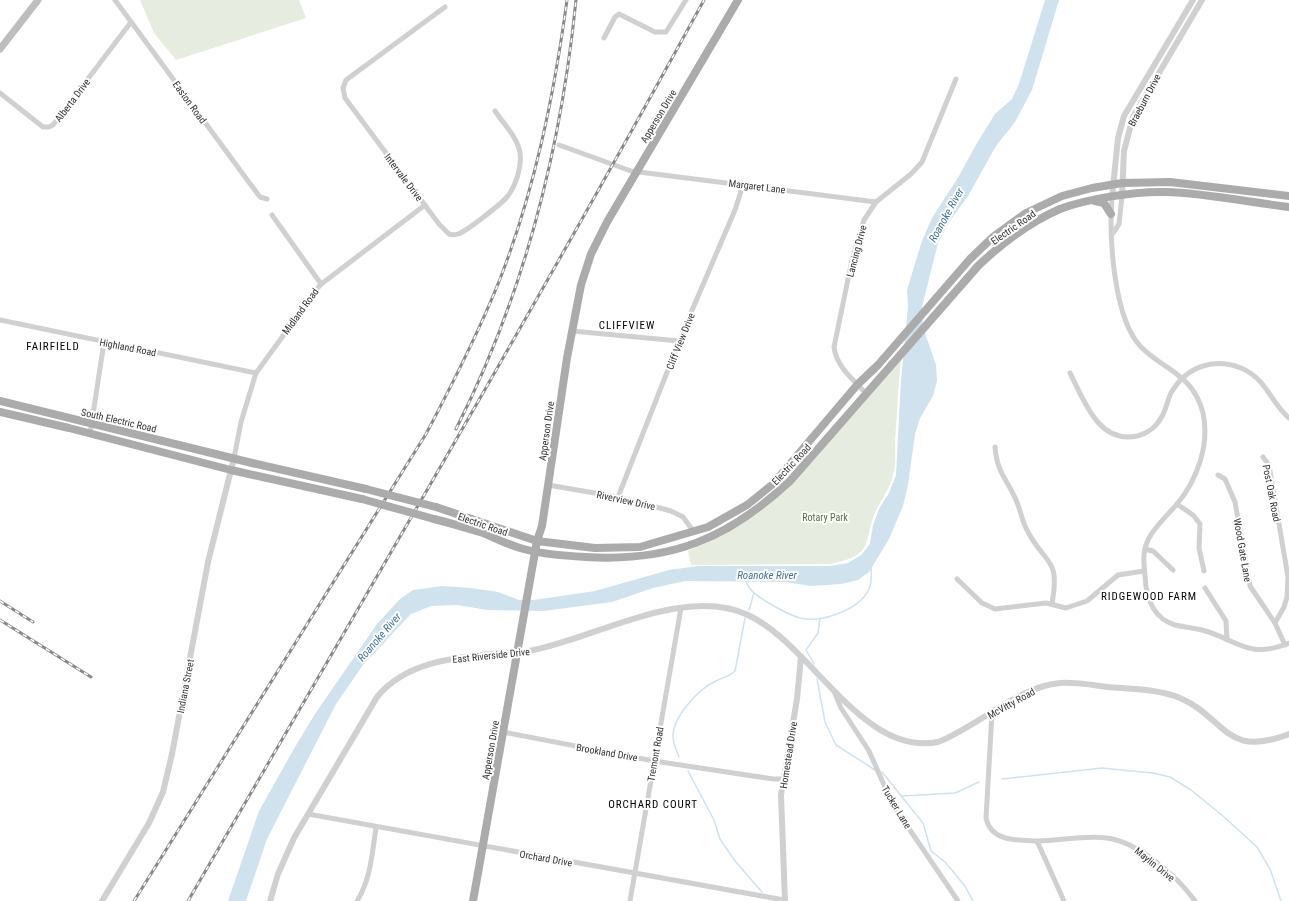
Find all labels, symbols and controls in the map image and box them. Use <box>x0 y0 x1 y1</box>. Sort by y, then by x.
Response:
street label: Braeburn Drive <box>1126 72 1163 128</box>
street label: Alberta Drive <box>53 76 92 124</box>
street label: Easton Road <box>171 79 209 126</box>
street label: Apperson Drive <box>638 87 679 145</box>
street label: Intervale Drive <box>382 151 425 203</box>
street label: Margaret Lane <box>728 178 786 195</box>
water label: Roanoke River <box>926 185 967 245</box>
street label: Electric Road <box>989 208 1038 247</box>
street label: Lancing Drive <box>844 224 869 278</box>
street label: Midland Road <box>280 286 321 336</box>
street label: Cliff View Drive <box>664 311 697 371</box>
district label: CLIFFVIEW <box>599 319 655 332</box>
street label: Highland Road <box>99 337 157 358</box>
district label: FAIRFIELD <box>26 340 80 353</box>
street label: Apperson Drive <box>537 400 556 462</box>
street label: South Electric Road <box>80 406 158 435</box>
street label: Electric Road <box>770 442 813 487</box>
street label: Post Oak Road <box>1261 464 1282 523</box>
street label: Riverview Drive <box>596 489 657 512</box>
street label: Electric Road <box>457 511 509 538</box>
park label: Rotary Park <box>802 512 848 523</box>
street label: Wood Gate Lane <box>1231 517 1254 583</box>
water label: Roanoke River <box>737 569 798 582</box>
district label: RIDGEWOOD FARM <box>1101 590 1197 603</box>
water label: Roanoke River <box>355 610 404 664</box>
street label: East Riverside Drive <box>452 646 531 665</box>
street label: Indiana Street <box>175 658 196 714</box>
street label: McVitty Road <box>986 686 1037 721</box>
street label: Apperson Drive <box>480 719 501 781</box>
street label: Homestead Drive <box>778 721 799 789</box>
street label: Tremont Road <box>645 726 666 782</box>
street label: Brookland Drive <box>575 742 639 763</box>
street label: Tucker Lane <box>880 784 914 831</box>
district label: ORCHARD COURT <box>608 798 698 811</box>
street label: Maylin Drive <box>1133 845 1177 884</box>
street label: Orchard Drive <box>519 848 573 869</box>

